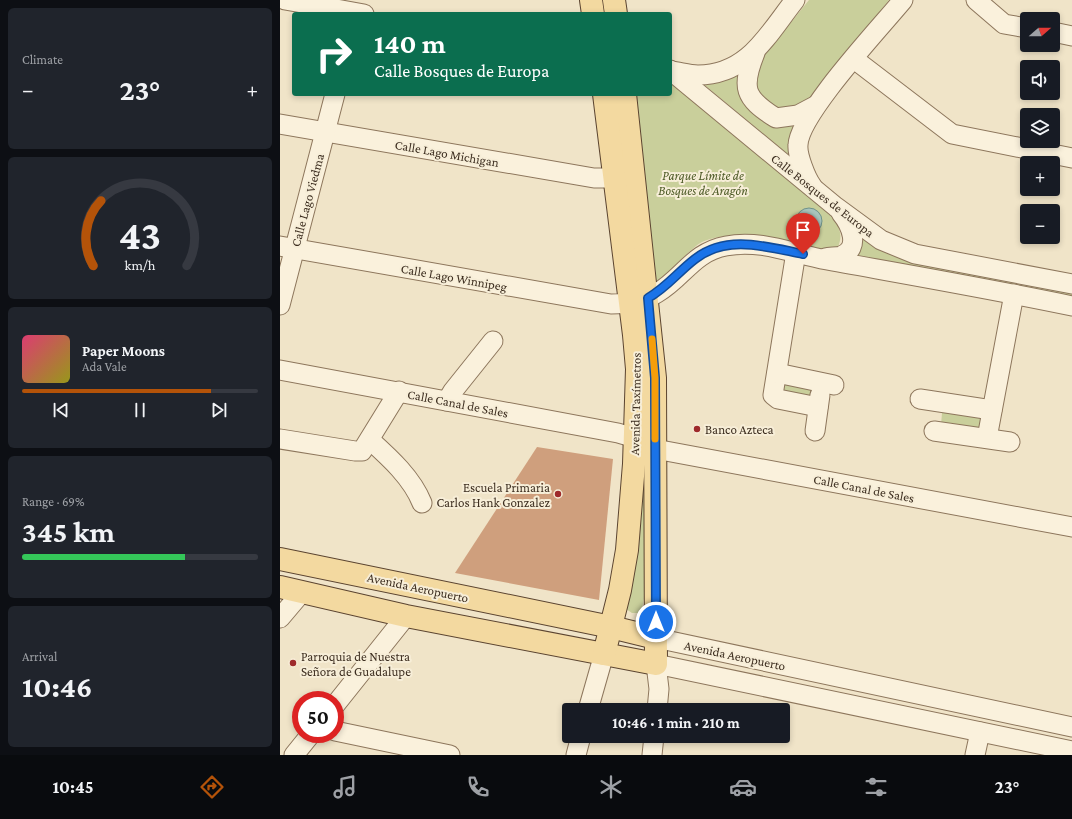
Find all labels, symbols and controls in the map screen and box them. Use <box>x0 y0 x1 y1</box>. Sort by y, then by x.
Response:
north arrow <box>1020 12 1060 52</box>
map controls <box>1020 12 1060 244</box>
icon: right <box>308 28 360 80</box>
text: 140 m <box>374 28 446 59</box>
text: Climate <box>22 52 63 67</box>
button: sound <box>1020 60 1060 100</box>
text: Calle Bosques de Europa <box>374 61 549 81</box>
text: 23° <box>119 73 161 106</box>
text: − <box>22 77 34 102</box>
text: + <box>246 77 258 102</box>
button: layers <box>1020 108 1060 148</box>
street label: Calle Lago Michigan <box>394 137 500 170</box>
street label: Calle Bosques de Europa <box>768 151 877 240</box>
street label: Calle Lago Viedma <box>288 152 327 248</box>
button: + <box>1020 156 1060 196</box>
park label: Parque Límite de Bosques de Aragón <box>658 168 748 198</box>
button: − <box>1020 204 1060 244</box>
text: 43 <box>119 212 161 258</box>
pin <box>786 213 820 254</box>
icon: arrive <box>792 219 814 241</box>
text: km/h <box>125 257 156 273</box>
street label: Calle Lago Winnipeg <box>400 261 509 294</box>
text: Paper Moons <box>82 343 165 359</box>
street label: Avenida Taxímetros <box>627 352 644 456</box>
text: Ada Vale <box>82 359 127 374</box>
street label: Calle Canal de Sales <box>406 386 510 421</box>
icon: previous <box>50 399 72 421</box>
icon: pause <box>129 399 151 421</box>
icon: next <box>208 399 230 421</box>
place label: Banco Azteca <box>705 422 774 437</box>
marker: Banco Azteca <box>692 424 702 434</box>
street label: Calle Canal de Sales <box>812 471 916 506</box>
place label: Escuela Primaria Carlos Hank Gonzalez <box>436 480 550 510</box>
marker: Escuela Primaria Carlos Hank Gonzalez <box>553 489 563 499</box>
text: Range · 69% <box>22 494 85 509</box>
text: 345 km <box>22 515 115 548</box>
street label: Avenida Aeropuerto <box>366 569 470 606</box>
position arrow <box>635 601 677 643</box>
street label: Avenida Aeropuerto <box>683 637 787 674</box>
text: Arrival <box>22 649 57 664</box>
place label: Parroquia de Nuestra Señora de Guadalupe <box>301 649 411 679</box>
marker: Parroquia de Nuestra Señora de Guadalupe <box>288 658 298 668</box>
text: 10:46 <box>22 670 92 703</box>
speed limit sign: 50 <box>292 691 344 743</box>
text: 10:46 · 1 min · 210 m <box>612 715 740 731</box>
icon: directions <box>198 773 226 801</box>
icon: music <box>331 773 359 801</box>
icon: phone <box>464 773 492 801</box>
icon: climate <box>597 773 625 801</box>
icon: car <box>729 773 757 801</box>
icon: filters <box>862 773 890 801</box>
text: 10:45 <box>52 777 94 797</box>
text: 23° <box>995 777 1020 797</box>

